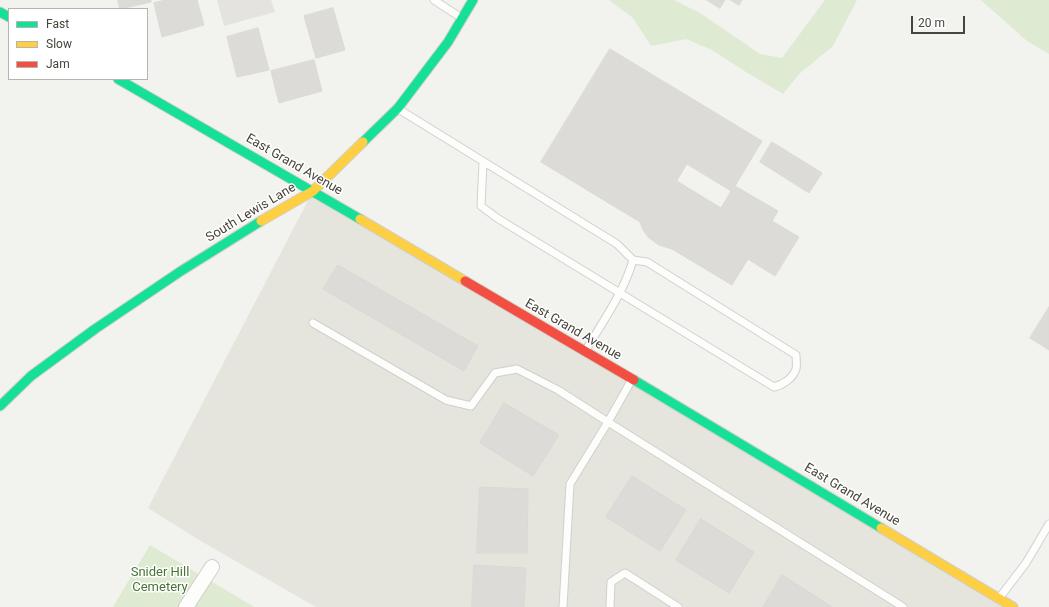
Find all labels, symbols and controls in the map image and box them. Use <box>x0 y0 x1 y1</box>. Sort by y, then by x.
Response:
legend <box>8 8 148 80</box>
scale bar <box>913 8 967 34</box>
text: 20 m <box>918 16 945 30</box>
text: Fast <box>46 17 69 31</box>
text: Slow <box>46 37 72 51</box>
text: Jam <box>46 57 70 71</box>
street label: East Grand Avenue <box>243 131 345 199</box>
street label: South Lewis Lane <box>203 180 299 246</box>
street label: East Grand Avenue <box>522 296 624 364</box>
street label: East Grand Avenue <box>801 460 903 530</box>
park label: Snider Hill Cemetery <box>131 565 189 596</box>

